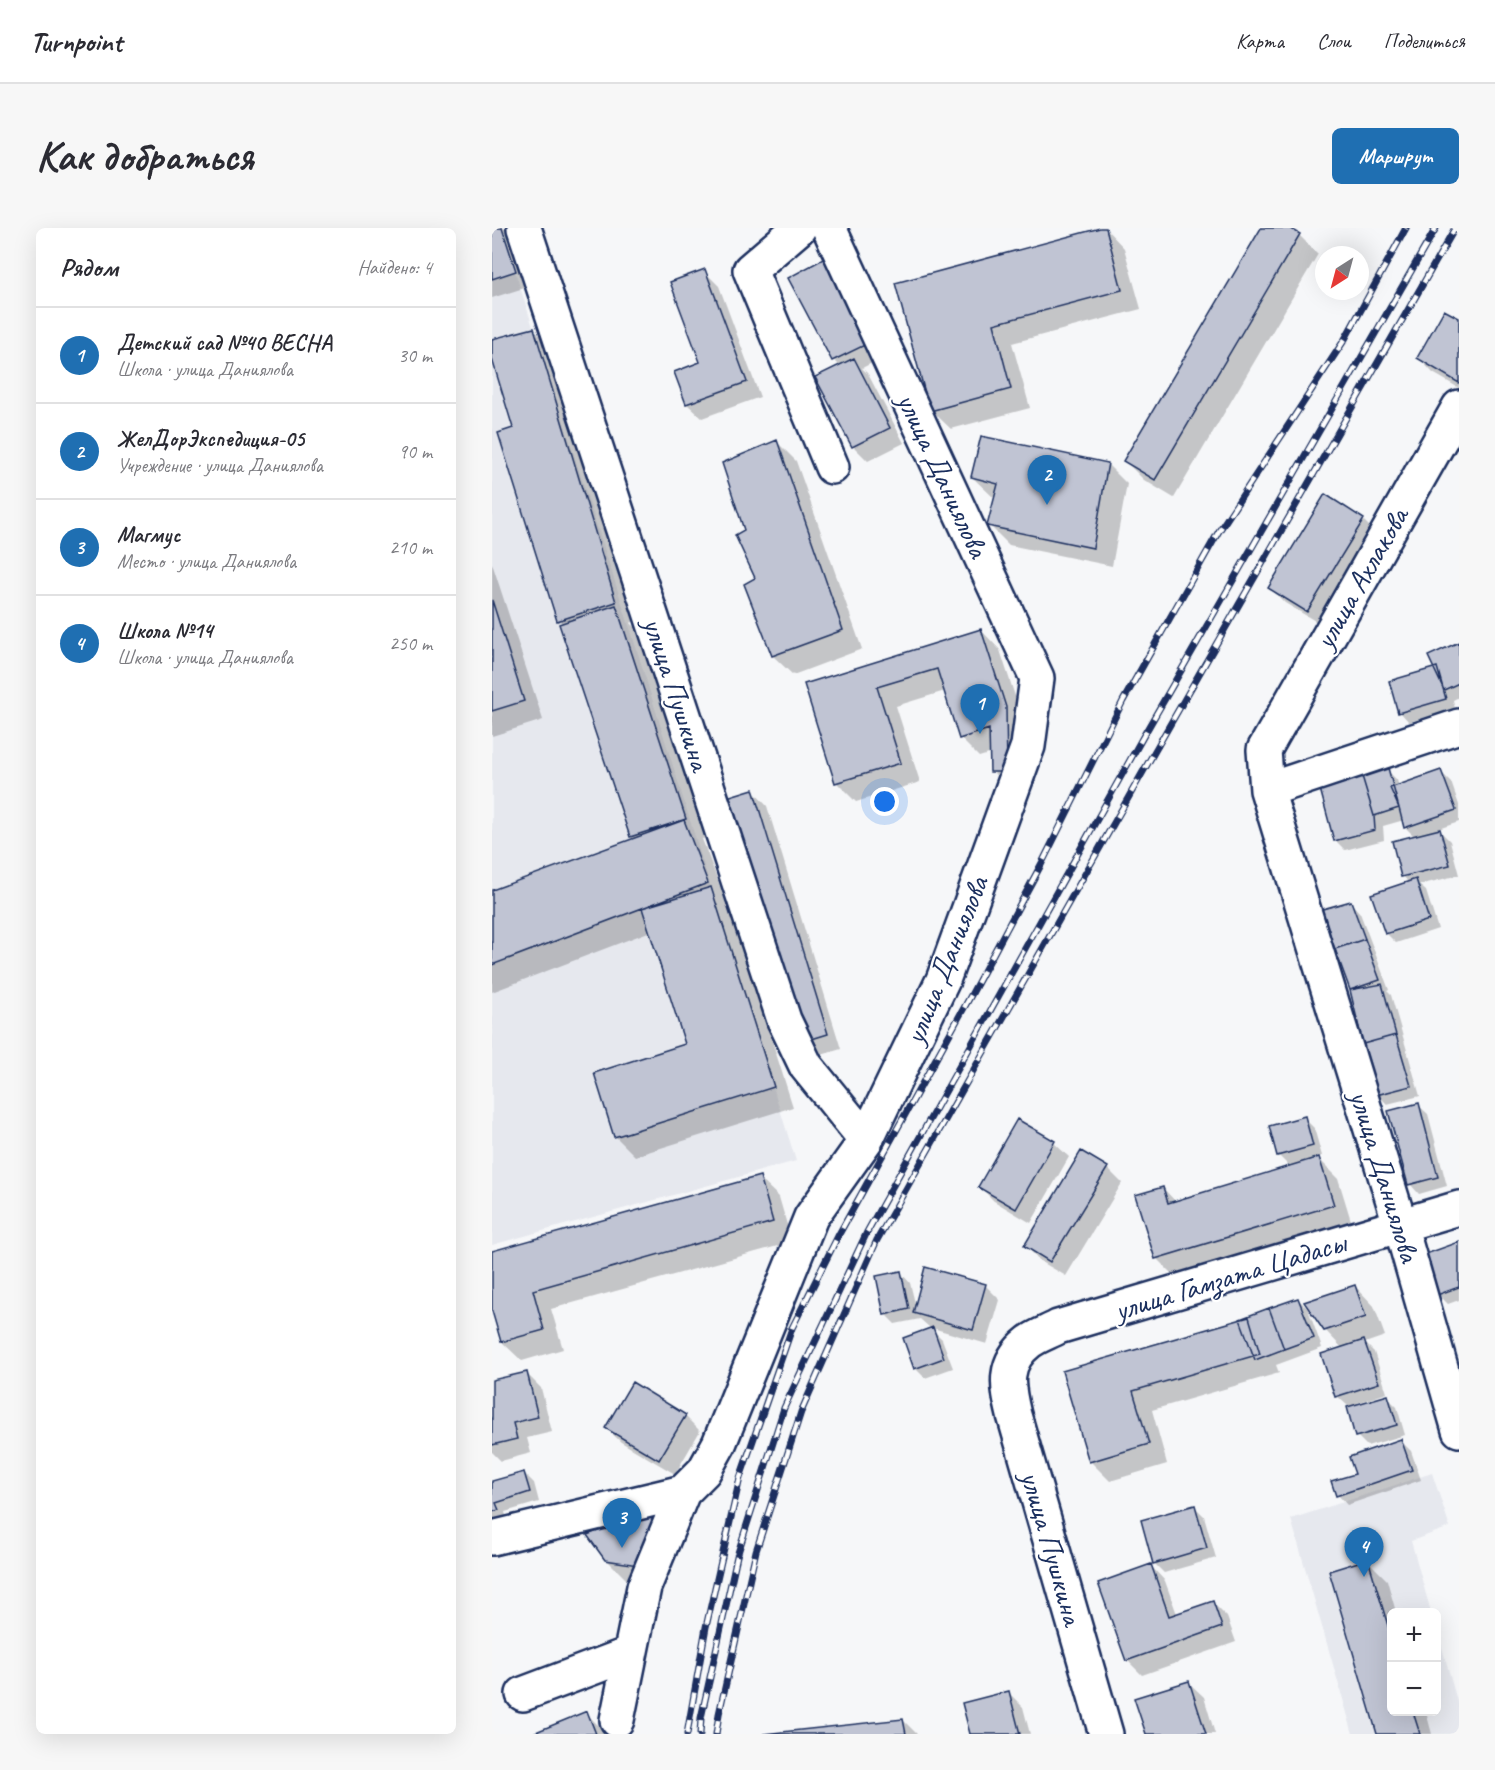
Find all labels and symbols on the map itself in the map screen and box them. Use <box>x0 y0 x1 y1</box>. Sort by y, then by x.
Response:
north arrow <box>1315 246 1369 300</box>
street label: улица Даниялова <box>887 385 999 565</box>
pin: 2 <box>1028 456 1066 505</box>
street label: улица Ахлакова <box>1304 498 1418 657</box>
street label: улица Пушкина <box>634 611 720 778</box>
pin: 1 <box>960 684 1000 734</box>
your location <box>870 787 899 816</box>
street label: улица Даниялова <box>894 869 998 1051</box>
street label: улица Даниялова <box>1340 1084 1430 1268</box>
street label: улица Гамзата Цадасы <box>1108 1222 1352 1330</box>
street label: улица Пушкина <box>1011 1465 1093 1632</box>
pin: 3 <box>602 1498 642 1548</box>
pin: 4 <box>1344 1528 1384 1577</box>

